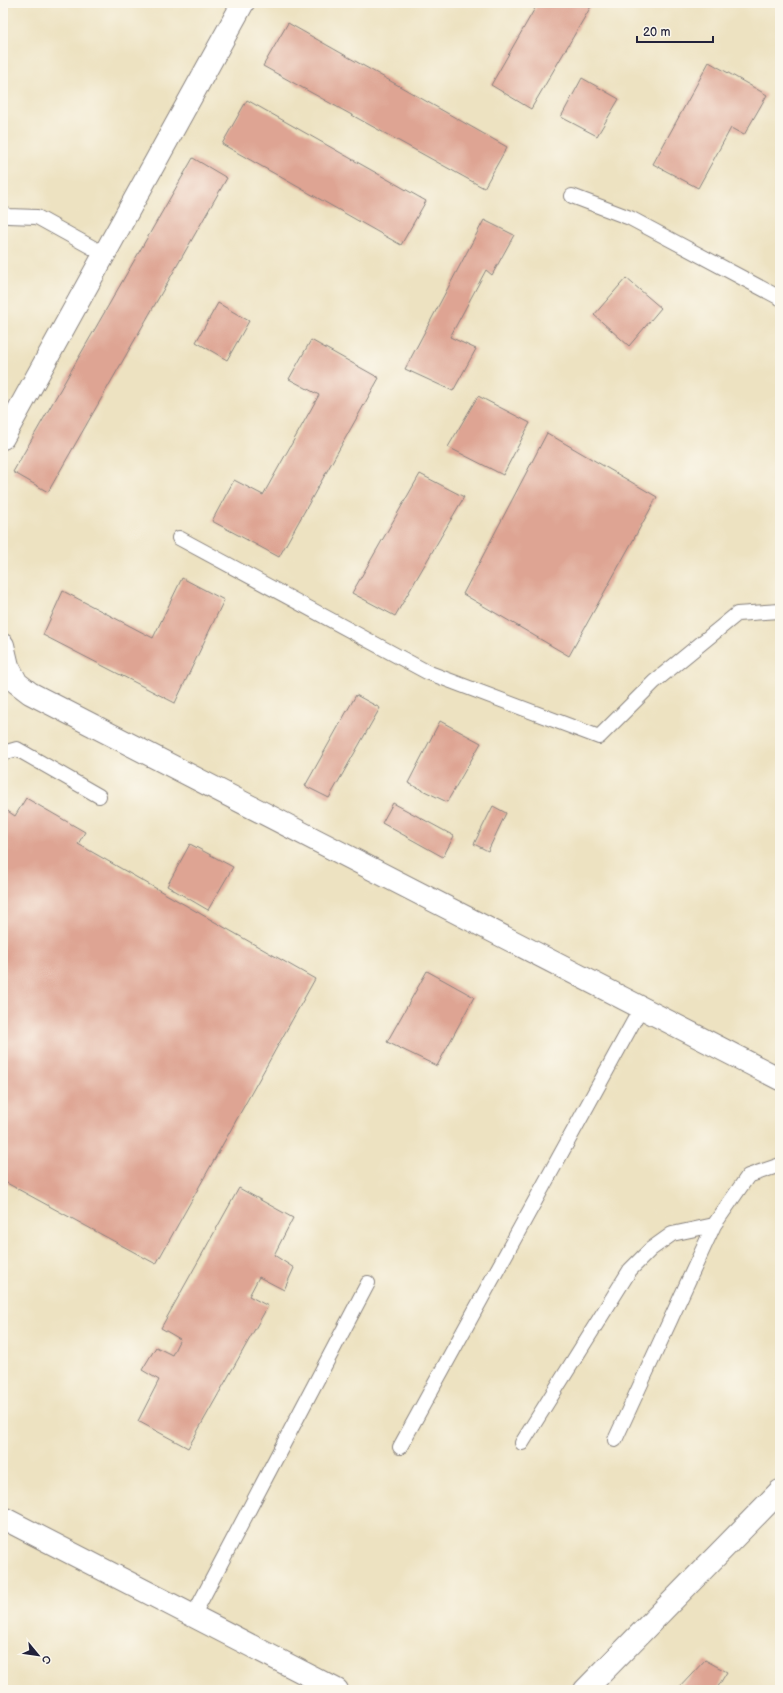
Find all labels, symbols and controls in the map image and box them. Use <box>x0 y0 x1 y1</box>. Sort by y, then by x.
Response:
scale bar <box>637 18 713 44</box>
text: 20 m <box>643 25 670 40</box>
north arrow <box>18 1635 58 1675</box>
text: С <box>39 1653 54 1666</box>

